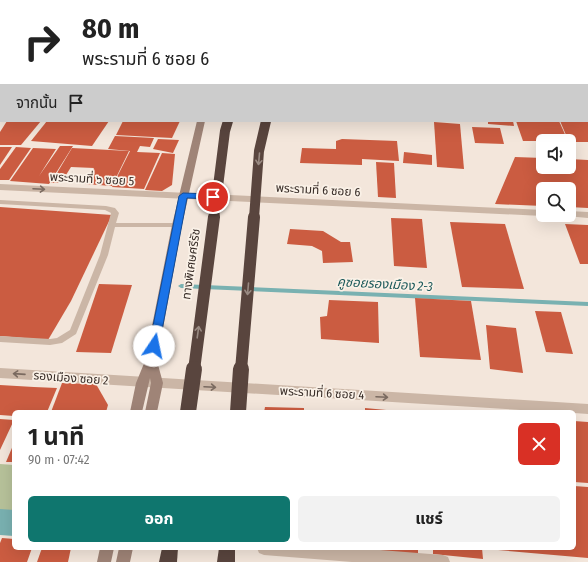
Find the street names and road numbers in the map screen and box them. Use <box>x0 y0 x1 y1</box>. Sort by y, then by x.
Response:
street label: พระรามที่ ๖ ซอย 5 <box>49 168 135 188</box>
street label: พระรามที่ 6 ซอย 6 <box>275 179 361 199</box>
street label: ทางพิเศษศรีรัช <box>179 228 203 300</box>
street label: รองเมือง ซอย 2 <box>33 368 109 388</box>
street label: พระรามที่ 6 ซอย 4 <box>279 382 365 402</box>

